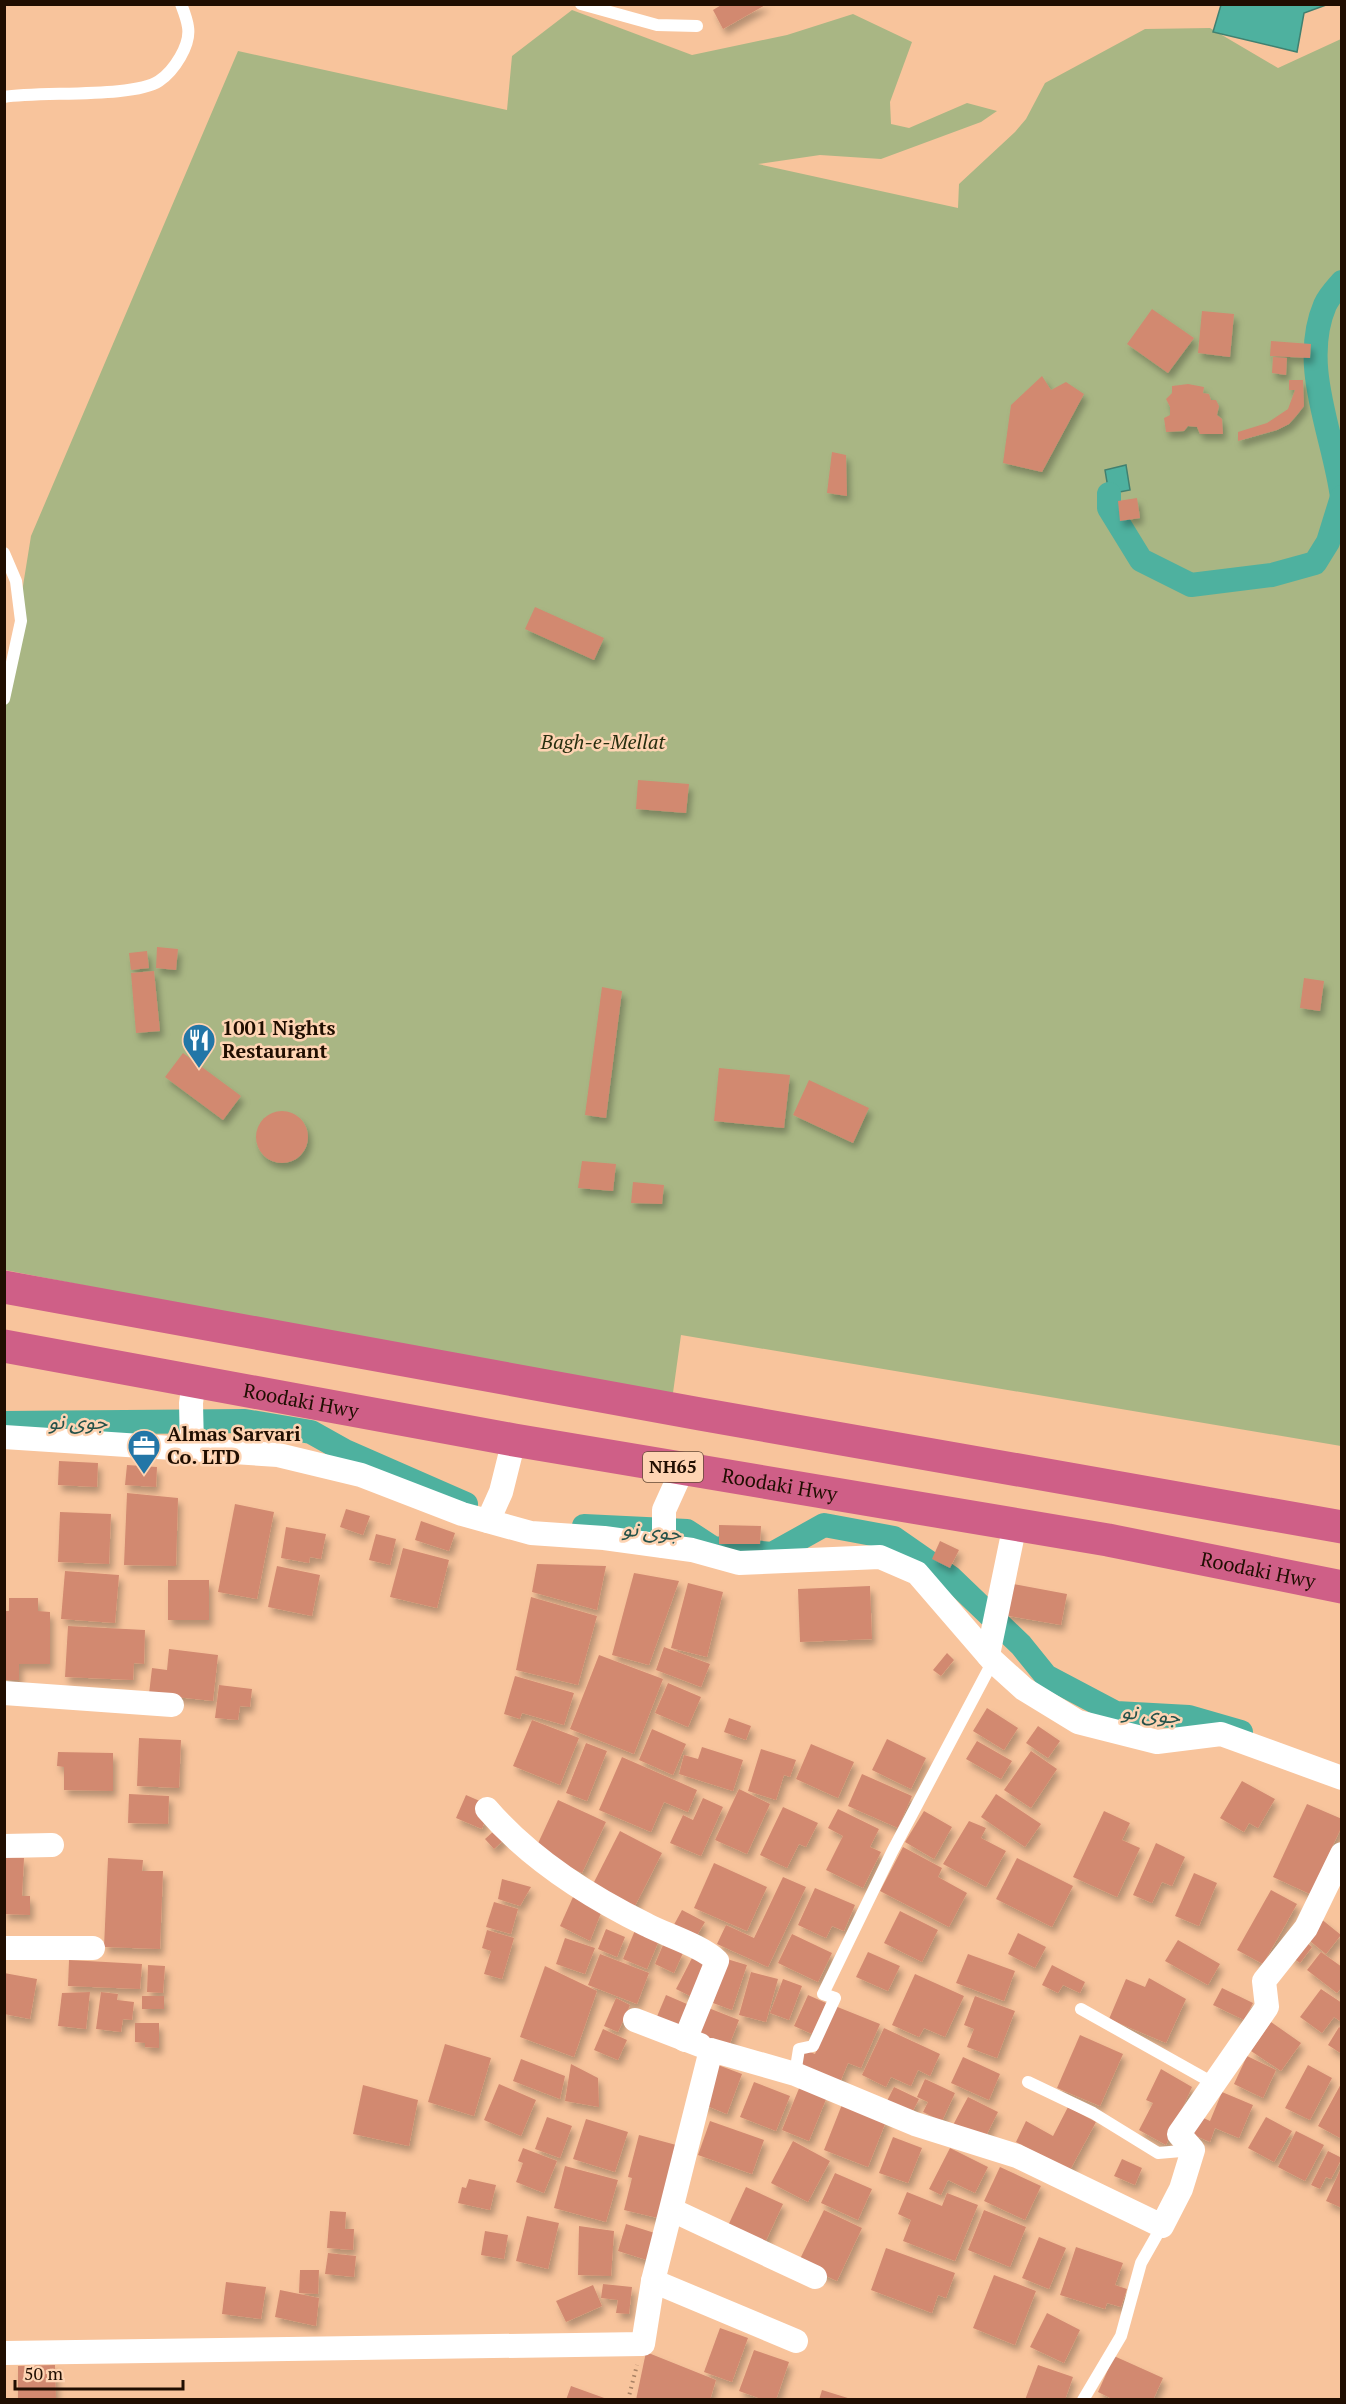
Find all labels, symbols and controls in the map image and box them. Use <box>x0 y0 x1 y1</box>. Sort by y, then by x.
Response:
park label: Bagh-e-Mellat <box>540 728 666 755</box>
place label: 1001 Nights Restaurant <box>222 1014 336 1064</box>
restaurant icon: 1001 Nights Restaurant <box>181 1022 217 1069</box>
street label: Roodaki Hwy <box>241 1376 362 1424</box>
water label: جوی نو <box>49 1407 108 1435</box>
place label: Almas Sarvari Co. LTD <box>167 1420 301 1470</box>
office icon: Almas Sarvari Co. LTD <box>126 1428 162 1475</box>
road number: NH65 <box>643 1452 703 1482</box>
street label: Roodaki Hwy <box>720 1461 840 1507</box>
water label: جوی نو <box>622 1513 683 1547</box>
street label: Roodaki Hwy <box>1198 1545 1319 1595</box>
water label: جوی نو <box>1120 1696 1182 1730</box>
scale bar <box>15 2353 183 2391</box>
text: 50 m <box>24 2361 64 2385</box>

